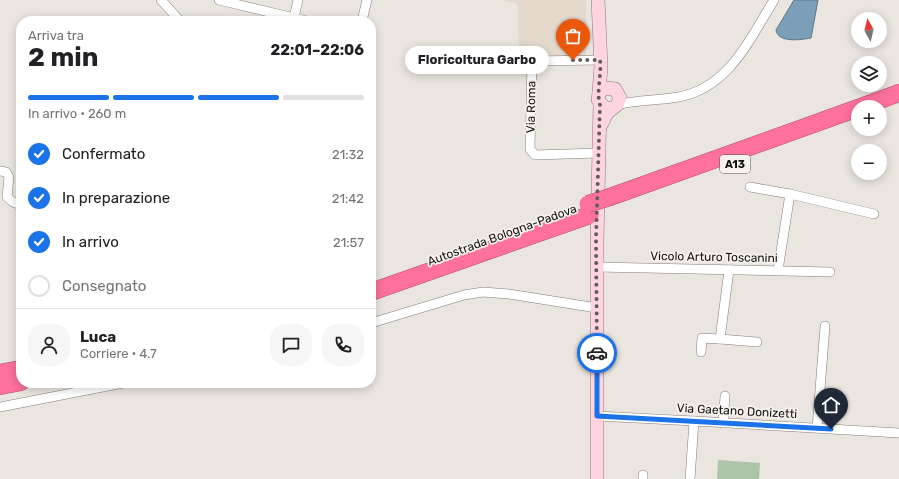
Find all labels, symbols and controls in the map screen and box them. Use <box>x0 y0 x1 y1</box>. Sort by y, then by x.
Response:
north arrow <box>851 12 887 48</box>
map controls <box>851 12 887 180</box>
pin <box>556 19 590 60</box>
icon: bag <box>562 25 584 47</box>
text: Arriva tra <box>28 28 84 43</box>
text: 22:01–22:06 <box>271 41 364 59</box>
text: 2 min <box>28 42 98 73</box>
callout: Floricoltura Garbo <box>405 46 549 74</box>
text: Floricoltura Garbo <box>418 52 536 67</box>
button: layers <box>851 56 887 92</box>
street label: Via Roma <box>524 81 538 133</box>
button: + <box>851 100 887 136</box>
text: In arrivo · 260 m <box>28 106 126 121</box>
icon: check <box>28 143 50 165</box>
button: − <box>851 144 887 180</box>
text: Confermato <box>62 145 145 163</box>
text: 21:32 <box>332 147 364 162</box>
road number: A13 <box>720 155 750 173</box>
icon: check <box>28 187 50 209</box>
text: In preparazione <box>62 189 170 207</box>
text: 21:42 <box>332 191 364 206</box>
street label: Autostrada Bologna-Padova <box>425 201 579 269</box>
icon: check <box>28 231 50 253</box>
text: In arrivo <box>62 233 119 251</box>
text: 21:57 <box>333 235 364 250</box>
street label: Vicolo Arturo Toscanini <box>650 249 778 265</box>
text: Consegnato <box>62 277 146 295</box>
button: person <box>28 324 70 366</box>
button: chat <box>270 324 312 366</box>
button: phone <box>322 324 364 366</box>
text: Luca <box>80 328 116 346</box>
courier <box>577 333 617 373</box>
icon: car <box>586 342 608 364</box>
text: Corriere · 4.7 <box>80 346 157 361</box>
pin <box>814 388 848 429</box>
icon: home <box>820 394 842 416</box>
street label: Via Gaetano Donizetti <box>676 401 798 421</box>

